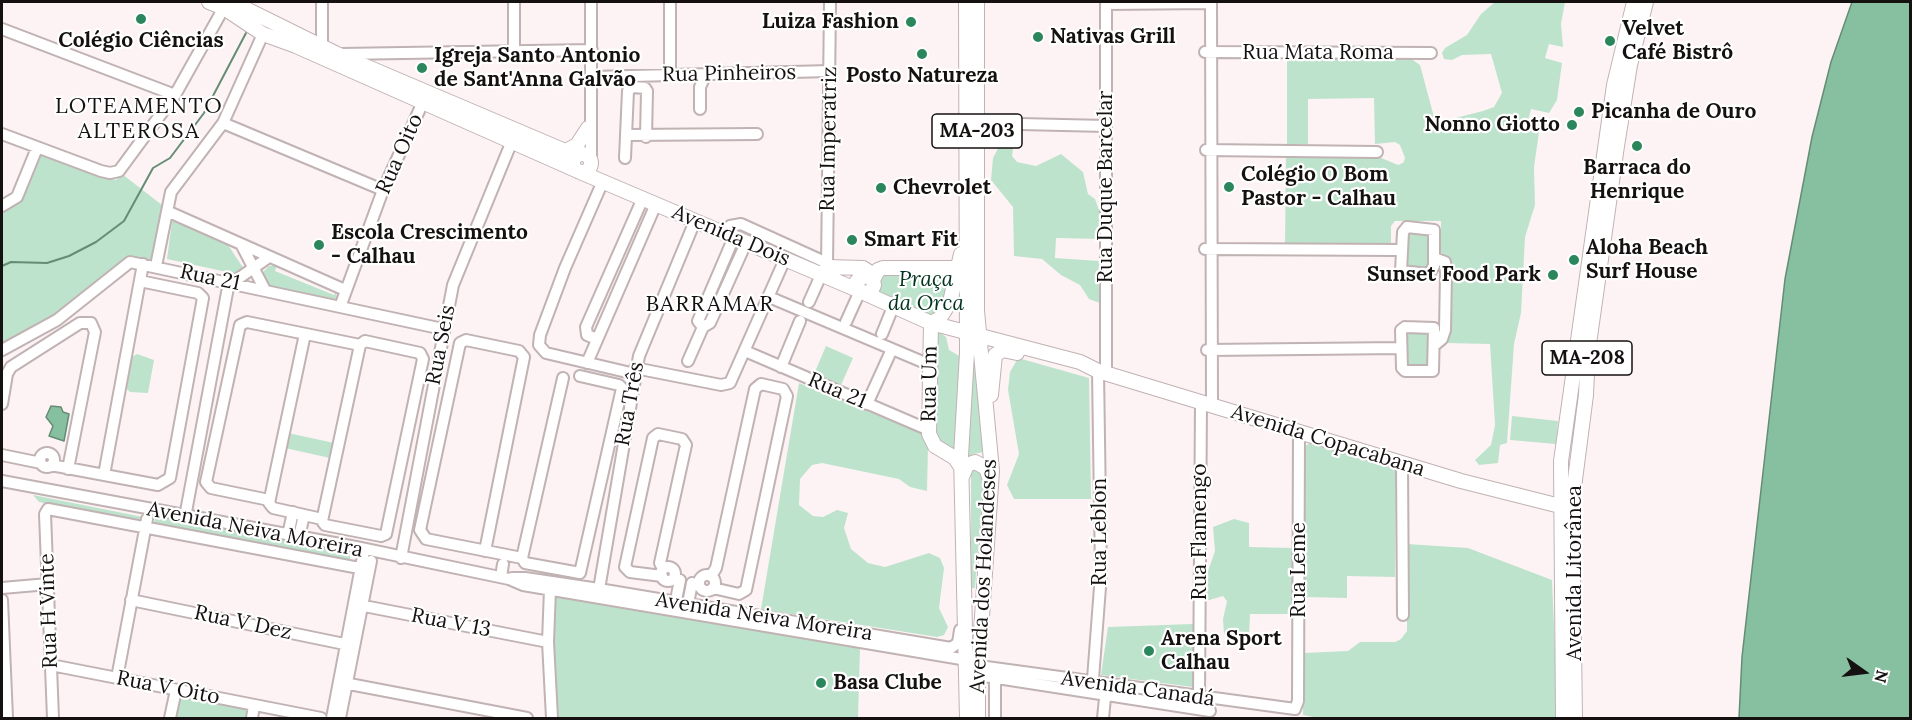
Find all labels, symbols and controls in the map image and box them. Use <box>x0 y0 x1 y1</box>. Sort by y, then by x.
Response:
place label: Luiza Fashion <box>762 9 899 35</box>
marker: Colégio Ciências <box>134 12 148 26</box>
marker: Luiza Fashion <box>904 15 918 29</box>
place label: Velvet Café Bistrô <box>1622 16 1733 66</box>
place label: Nativas Grill <box>1050 24 1176 50</box>
place label: Colégio Ciências <box>58 28 224 54</box>
marker: Nativas Grill <box>1031 30 1045 44</box>
marker: Velvet Café Bistrô <box>1603 34 1617 48</box>
street label: Rua Mata Roma <box>1242 40 1394 66</box>
place label: Igreja Santo Antonio de Sant'Anna Galvão <box>434 43 640 93</box>
marker: Posto Natureza <box>915 47 929 61</box>
street label: Rua Pinheiros <box>662 60 796 88</box>
marker: Igreja Santo Antonio de Sant'Anna Galvão <box>415 61 429 75</box>
place label: Posto Natureza <box>846 63 998 89</box>
street label: Rua Imperatriz <box>815 66 843 212</box>
street label: Rua Duque Barcelar <box>1093 91 1119 283</box>
district label: LOTEAMENTO ALTEROSA <box>55 94 223 146</box>
place label: Picanha de Ouro <box>1591 99 1756 125</box>
marker: Picanha de Ouro <box>1572 105 1586 119</box>
street label: Rua Oito <box>371 110 429 198</box>
place label: Nonno Giotto <box>1425 112 1560 138</box>
road number: MA-203 <box>932 114 1022 148</box>
marker: Nonno Giotto <box>1565 118 1579 132</box>
marker: Barraca do Henrique <box>1630 139 1644 153</box>
place label: Barraca do Henrique <box>1583 155 1691 205</box>
place label: Colégio O Bom Pastor - Calhau <box>1241 162 1396 212</box>
place label: Chevrolet <box>893 175 991 201</box>
marker: Colégio O Bom Pastor - Calhau <box>1222 180 1236 194</box>
marker: Chevrolet <box>874 181 888 195</box>
street label: Avenida Dois <box>668 200 794 272</box>
place label: Escola Crescimento - Calhau <box>331 220 528 270</box>
place label: Smart Fit <box>864 227 958 253</box>
marker: Smart Fit <box>845 233 859 247</box>
place label: Aloha Beach Surf House <box>1586 235 1708 285</box>
marker: Escola Crescimento - Calhau <box>312 238 326 252</box>
marker: Aloha Beach Surf House <box>1567 253 1581 267</box>
street label: Rua 21 <box>178 259 242 297</box>
place label: Sunset Food Park <box>1367 262 1541 288</box>
park label: Praça da Orca <box>888 267 964 317</box>
marker: Sunset Food Park <box>1546 268 1560 282</box>
district label: BARRAMAR <box>645 292 775 318</box>
street label: Rua Seis <box>421 303 461 387</box>
road number: MA-208 <box>1542 341 1632 375</box>
street label: Rua Um <box>917 345 943 423</box>
street label: Rua Três <box>610 360 650 448</box>
street label: Rua 21 <box>804 367 870 415</box>
street label: Avenida Copacabana <box>1228 400 1428 482</box>
street label: Avenida dos Holandeses <box>965 458 1003 694</box>
street label: Rua Flamengo <box>1187 464 1213 600</box>
street label: Rua Leblon <box>1087 478 1113 586</box>
street label: Avenida Litorânea <box>1562 485 1588 661</box>
street label: Avenida Neiva Moreira <box>145 497 365 563</box>
street label: Rua Leme <box>1286 522 1312 618</box>
street label: Rua H Vinte <box>34 553 64 669</box>
street label: Avenida Neiva Moreira <box>654 587 874 647</box>
street label: Rua V Dez <box>192 600 294 646</box>
street label: Rua V 13 <box>409 603 493 643</box>
place label: Arena Sport Calhau <box>1161 626 1282 676</box>
north arrow <box>1834 642 1894 702</box>
marker: Arena Sport Calhau <box>1142 644 1156 658</box>
street label: Rua V Oito <box>114 666 222 710</box>
street label: Avenida Canadá <box>1060 666 1216 712</box>
text: N <box>1870 668 1893 685</box>
place label: Basa Clube <box>833 670 942 696</box>
marker: Basa Clube <box>814 676 828 690</box>

